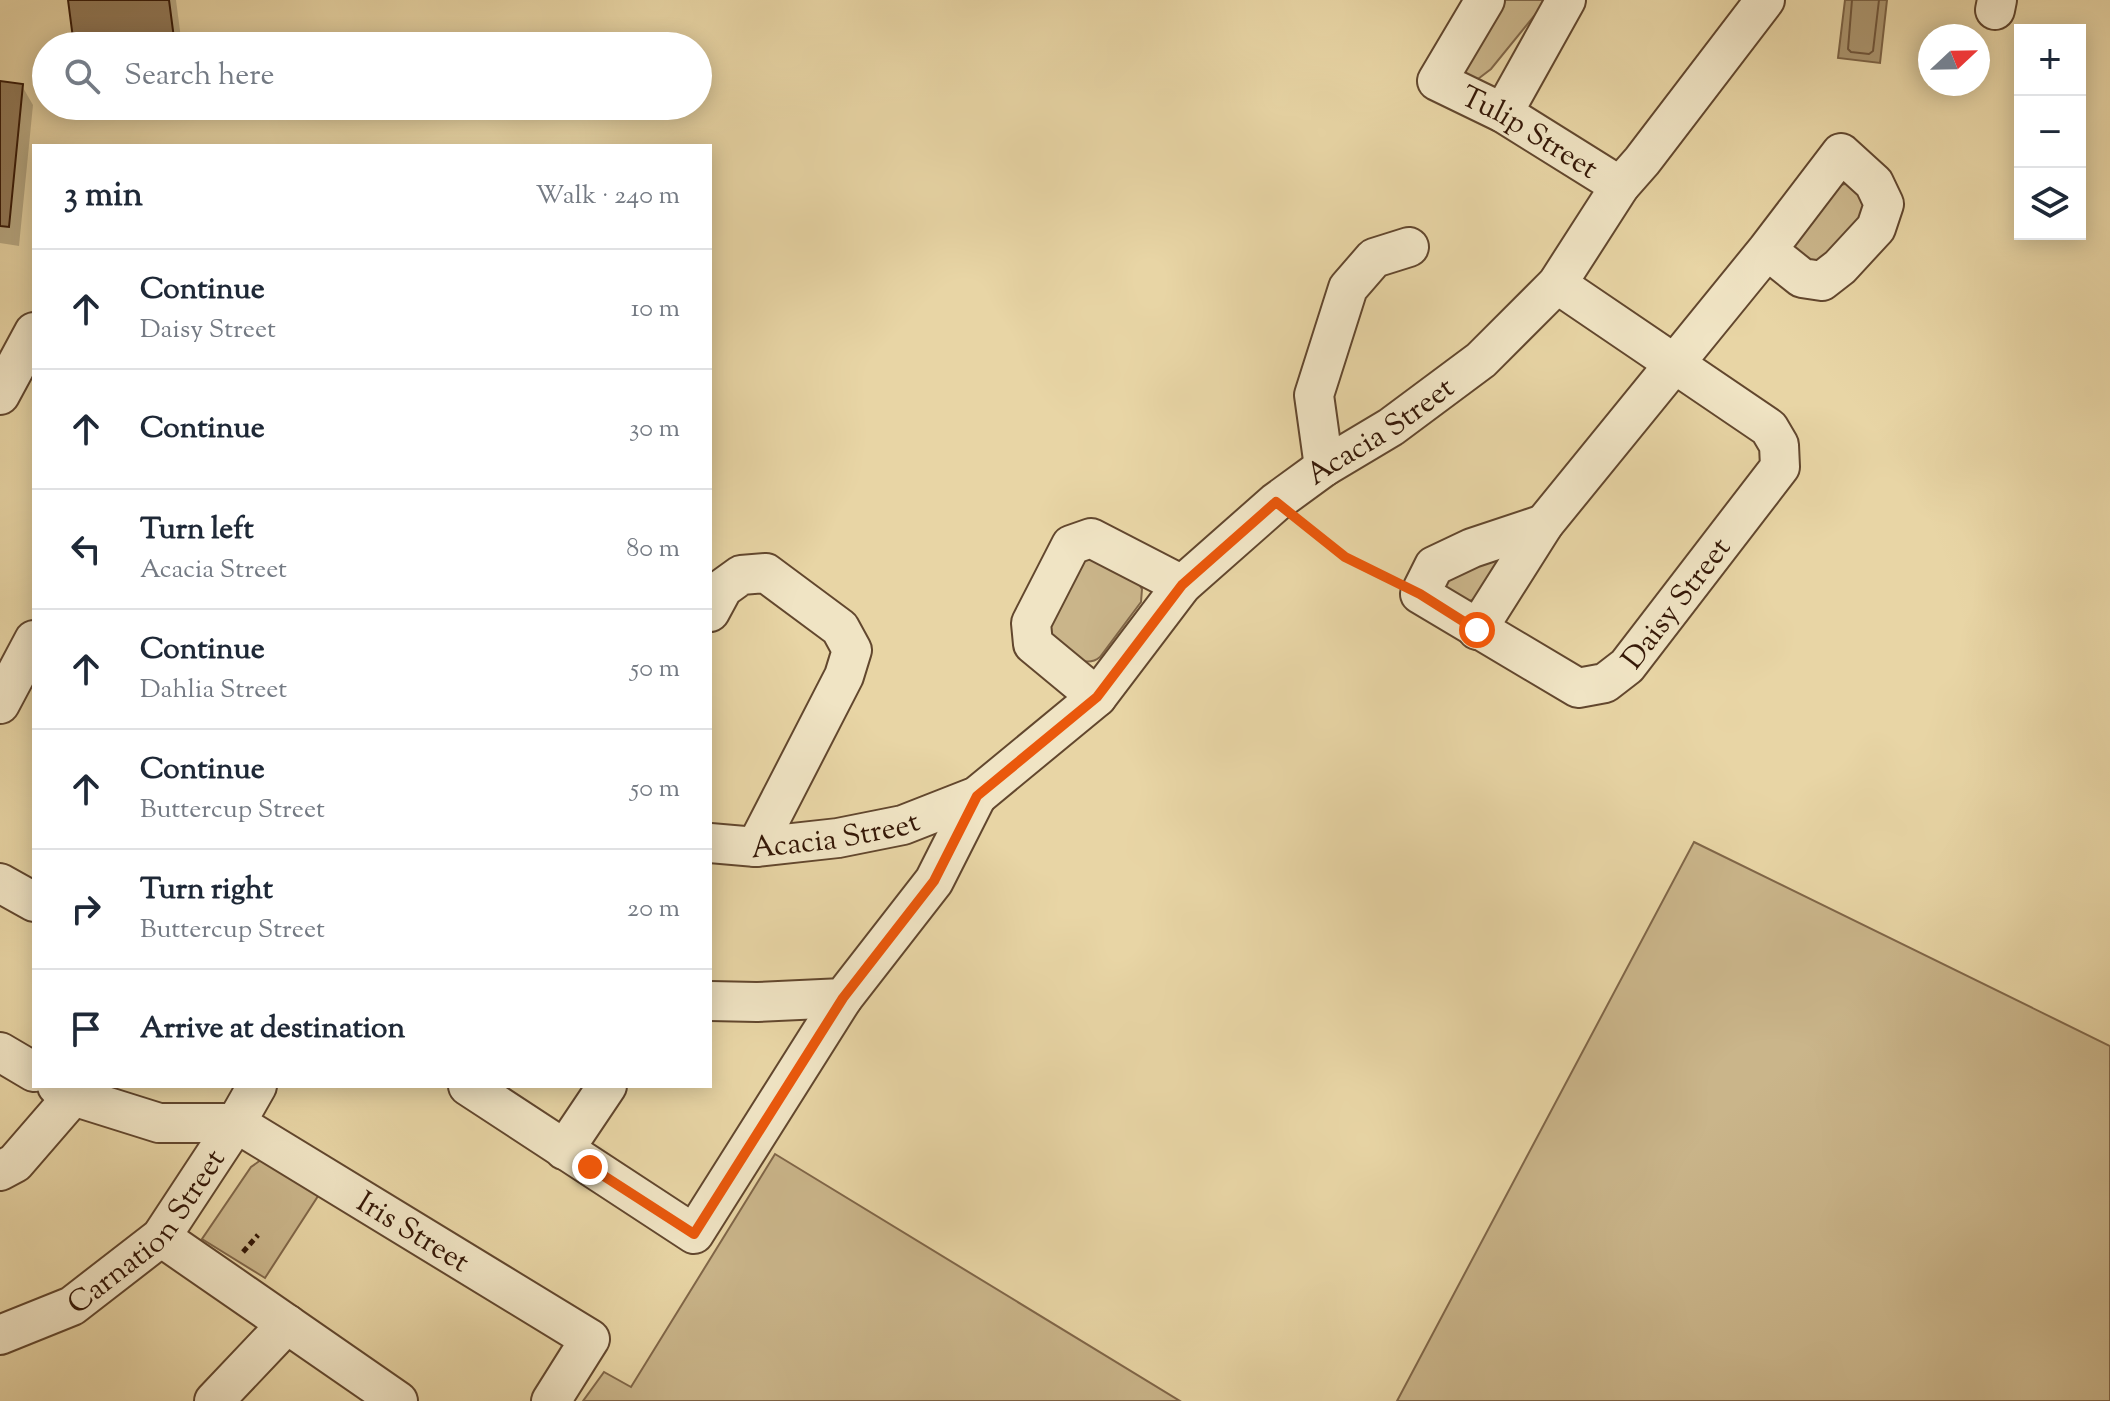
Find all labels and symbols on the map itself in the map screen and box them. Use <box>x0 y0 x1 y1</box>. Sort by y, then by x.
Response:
north arrow <box>1918 24 1990 96</box>
street label: Tulip Street <box>1453 77 1606 191</box>
street label: Acacia Street <box>1298 368 1464 497</box>
street label: Daisy Street <box>1613 529 1742 680</box>
route start <box>1459 612 1495 648</box>
street label: Acacia Street <box>749 802 927 871</box>
street label: Carnation Street <box>59 1141 237 1326</box>
route end <box>572 1149 608 1185</box>
street label: Iris Street <box>348 1182 477 1284</box>

